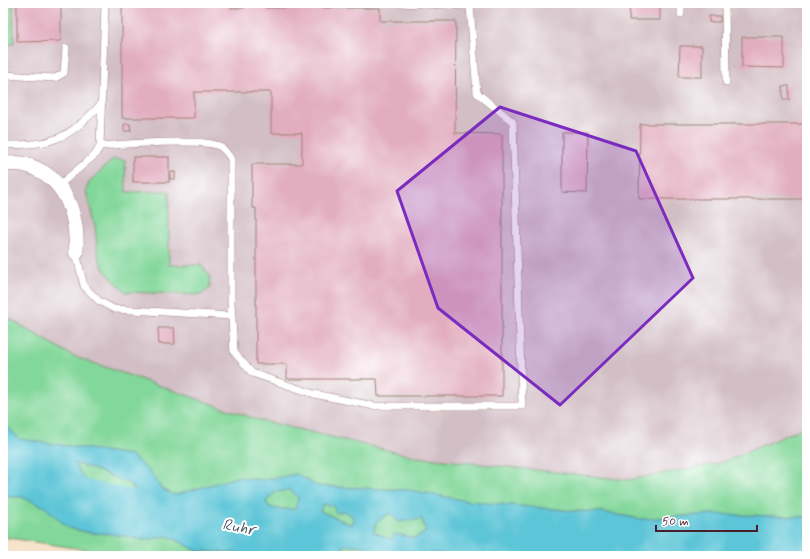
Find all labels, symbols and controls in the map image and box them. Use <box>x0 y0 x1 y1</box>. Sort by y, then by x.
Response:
scale bar <box>656 507 757 533</box>
water label: Ruhr <box>221 514 259 541</box>
text: 50 m <box>662 514 689 530</box>

